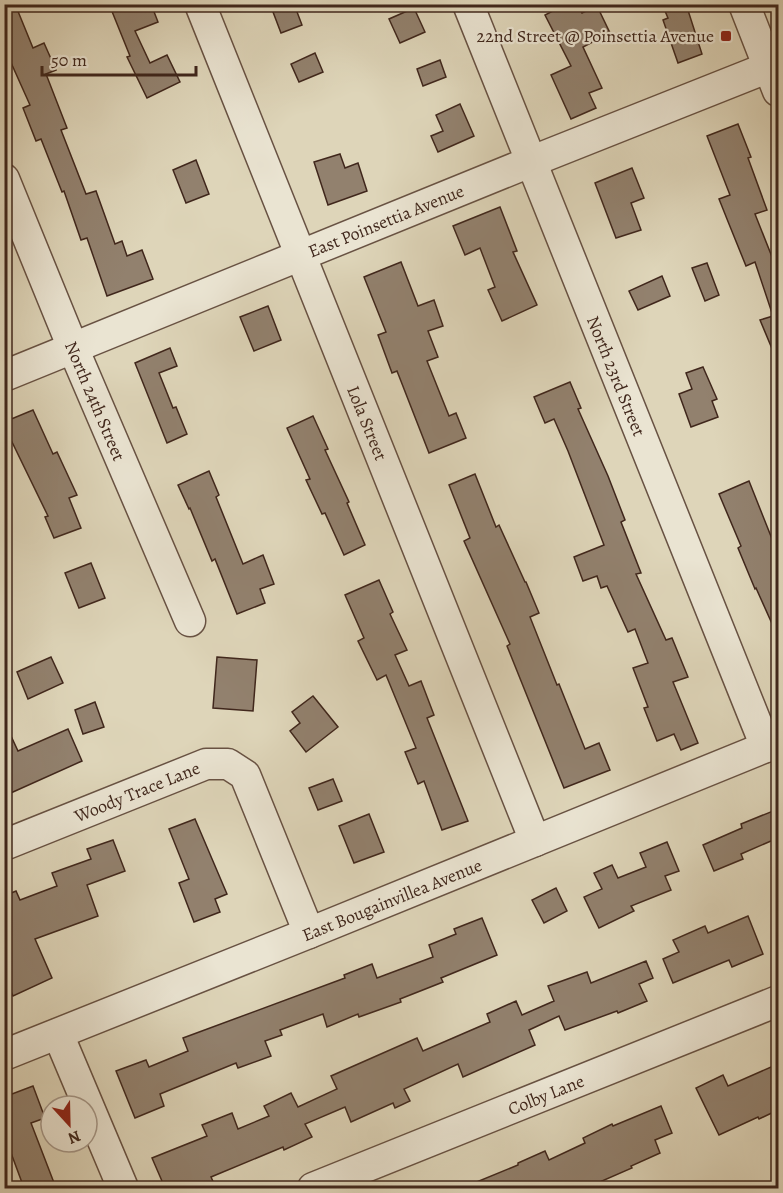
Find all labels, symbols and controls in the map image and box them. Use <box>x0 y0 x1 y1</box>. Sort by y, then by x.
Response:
place label: 22nd Street @ Poinsettia Avenue <box>477 24 714 48</box>
marker: 22nd Street @ Poinsettia Avenue <box>719 29 733 43</box>
scale bar <box>42 39 196 77</box>
text: 50 m <box>51 48 87 72</box>
street label: East Poinsettia Avenue <box>304 179 468 263</box>
street label: North 23rd Street <box>581 312 651 440</box>
street label: North 24th Street <box>59 338 131 464</box>
street label: Lola Street <box>341 382 393 464</box>
street label: Woody Trace Lane <box>70 756 203 828</box>
street label: East Bougainvillea Avenue <box>299 853 485 947</box>
street label: Colby Lane <box>504 1069 588 1121</box>
north arrow <box>39 1094 99 1154</box>
text: N <box>64 1125 84 1149</box>

